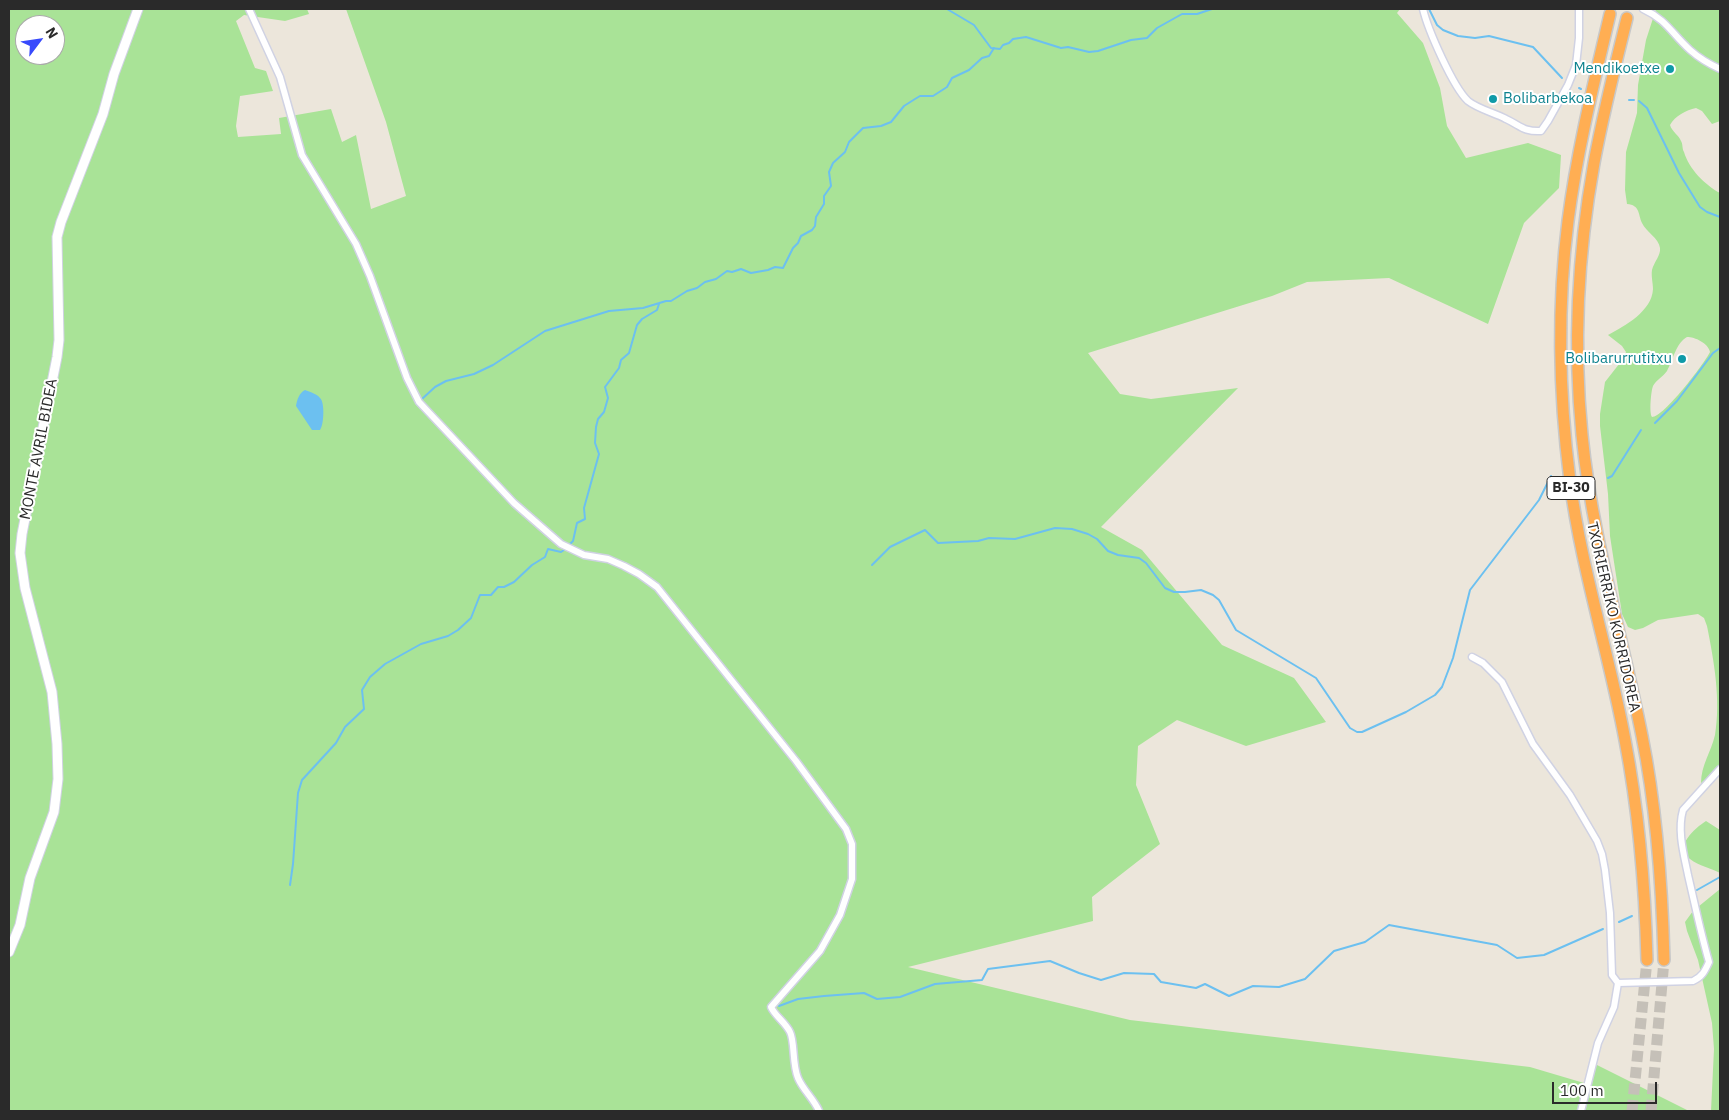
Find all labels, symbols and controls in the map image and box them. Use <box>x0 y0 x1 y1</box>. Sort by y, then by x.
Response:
north arrow <box>15 15 65 65</box>
text: N <box>42 24 62 42</box>
place label: Mendikoetxe <box>1573 60 1660 78</box>
marker: Mendikoetxe <box>1664 63 1676 75</box>
place label: Bolibarbekoa <box>1503 90 1592 108</box>
marker: Bolibarbekoa <box>1487 93 1499 105</box>
place label: Bolibarurrutitxu <box>1565 350 1672 368</box>
marker: Bolibarurrutitxu <box>1676 353 1688 365</box>
street label: MONTE AVRIL BIDEA <box>16 377 62 521</box>
road number: BI-30 <box>1547 476 1595 499</box>
street label: TXORIERRIKO KORRIDOREA <box>1582 520 1644 714</box>
scale bar <box>1554 1072 1659 1104</box>
text: 100 m <box>1560 1081 1604 1100</box>

